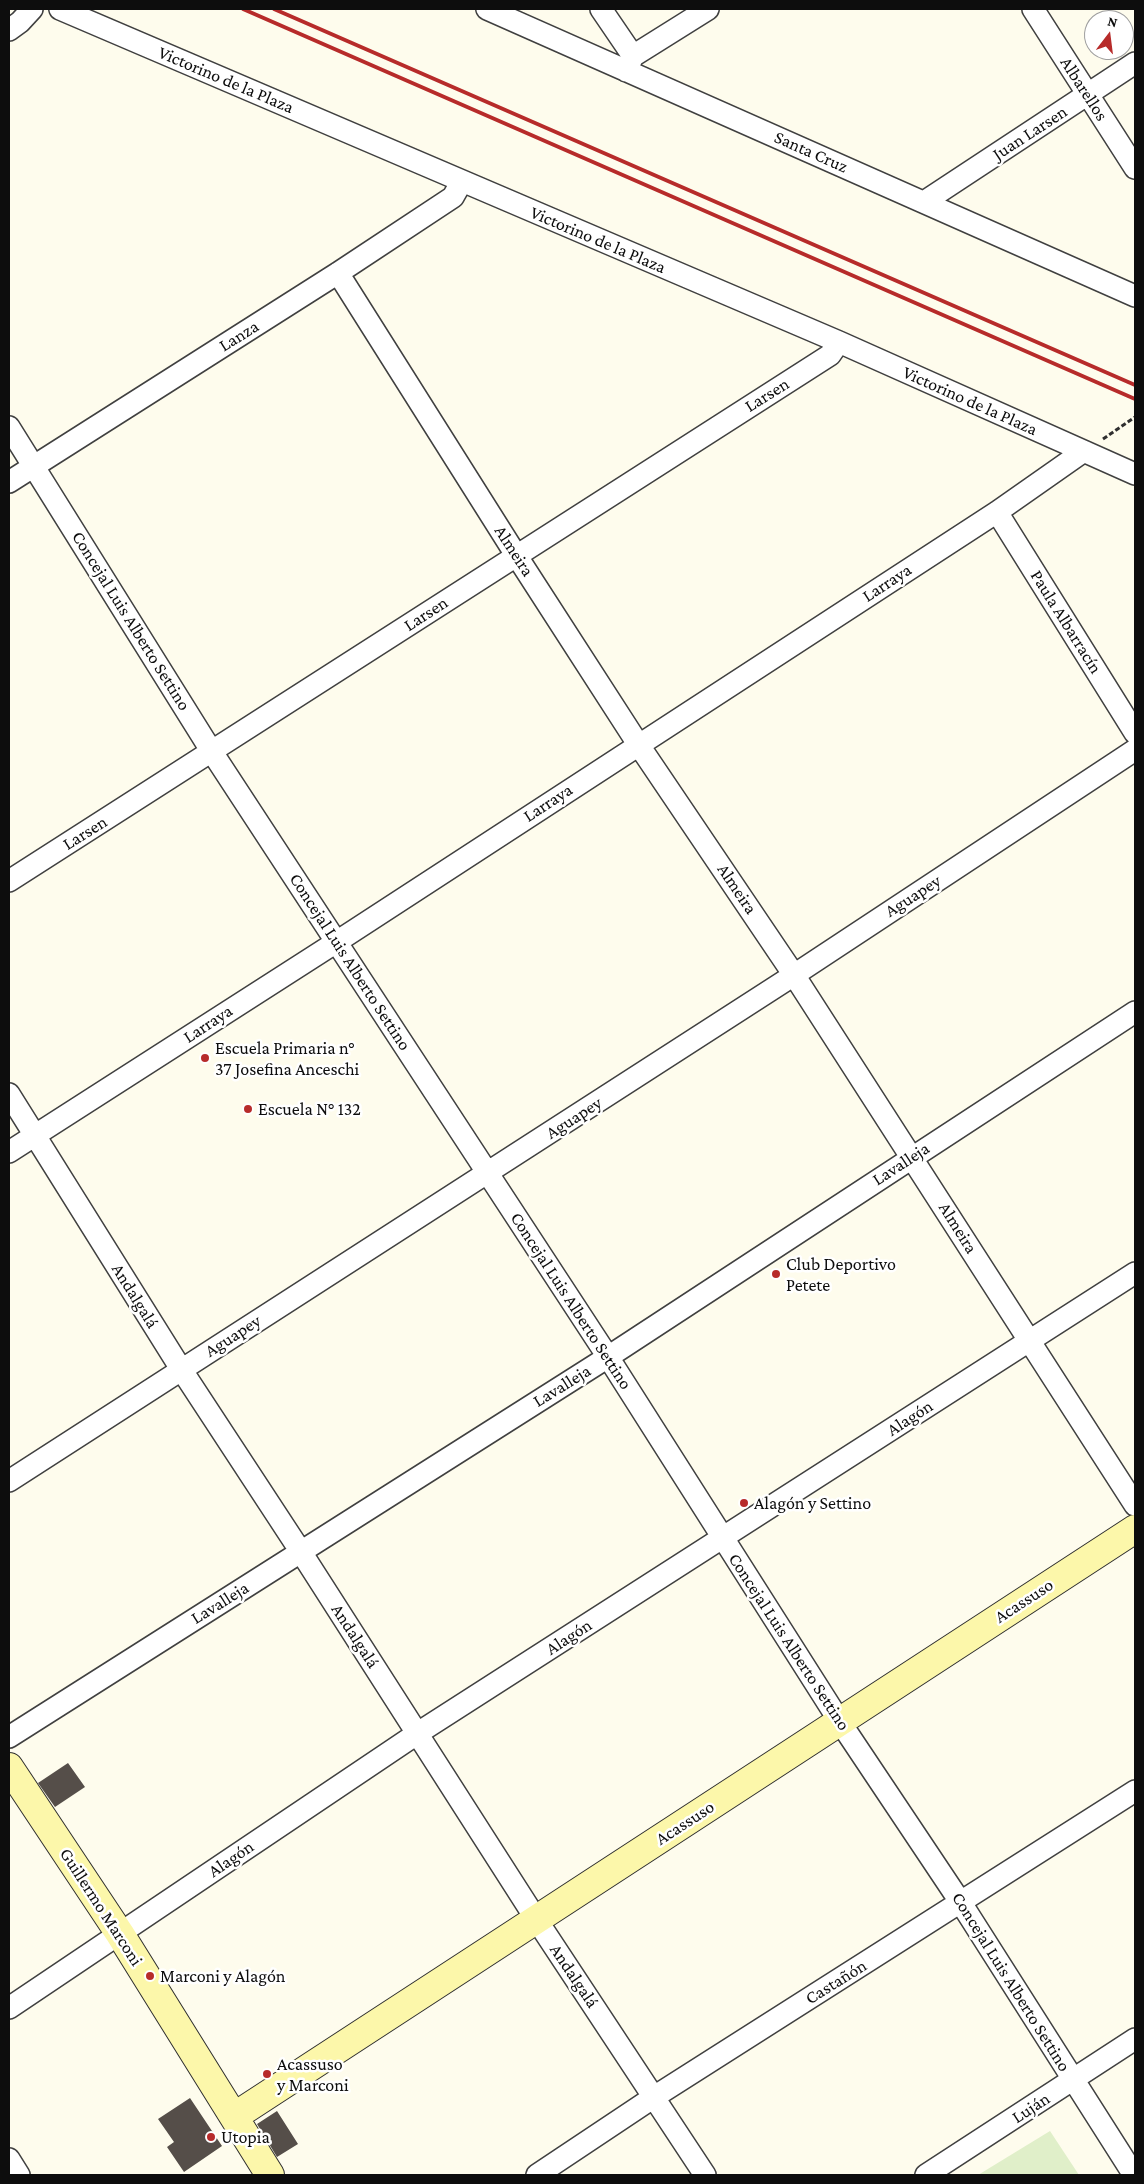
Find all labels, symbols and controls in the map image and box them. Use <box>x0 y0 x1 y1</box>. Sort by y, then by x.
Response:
north arrow <box>1084 10 1134 60</box>
text: N <box>1106 13 1119 30</box>
street label: Victorino de la Plaza <box>155 42 297 118</box>
street label: Albarellos <box>1055 53 1113 125</box>
street label: Juan Larsen <box>989 101 1071 165</box>
street label: Santa Cruz <box>771 126 851 178</box>
street label: Victorino de la Plaza <box>527 202 669 278</box>
street label: Lanza <box>215 315 263 357</box>
street label: Victorino de la Plaza <box>899 362 1041 440</box>
street label: Larsen <box>741 373 793 417</box>
street label: Almeira <box>490 521 538 581</box>
street label: Concejal Luis Alberto Settino <box>67 527 195 715</box>
street label: Larraya <box>858 559 916 607</box>
street label: Paula Albarracín <box>1026 566 1106 678</box>
street label: Larsen <box>400 592 452 636</box>
street label: Larraya <box>519 779 577 827</box>
street label: Larsen <box>59 811 111 855</box>
street label: Almeira <box>712 860 762 918</box>
street label: Concejal Luis Alberto Settino <box>285 869 415 1055</box>
street label: Aguapey <box>881 870 945 922</box>
street label: Larraya <box>179 1000 237 1048</box>
place label: Escuela Primaria n° 37 Josefina Anceschi <box>215 1037 359 1080</box>
marker: Escuela Primaria n° 37 Josefina Anceschi <box>199 1052 211 1064</box>
street label: Aguapey <box>542 1092 606 1144</box>
place label: Escuela N° 132 <box>258 1098 361 1120</box>
marker: Escuela N° 132 <box>242 1103 254 1115</box>
street label: Lavalleja <box>868 1138 934 1190</box>
street label: Almeira <box>934 1198 982 1258</box>
street label: Concejal Luis Alberto Settino <box>506 1208 636 1394</box>
place label: Club Deportivo Petete <box>786 1253 896 1296</box>
street label: Andalgalá <box>107 1260 163 1332</box>
marker: Club Deportivo Petete <box>770 1268 782 1280</box>
street label: Aguapey <box>201 1310 265 1362</box>
street label: Lavalleja <box>529 1360 595 1412</box>
street label: Alagón <box>883 1395 937 1441</box>
place label: Alagón y Settino <box>754 1492 871 1514</box>
marker: Alagón y Settino <box>738 1497 750 1509</box>
street label: Concejal Luis Alberto Settino <box>724 1549 854 1735</box>
street label: Acassuso <box>991 1574 1057 1628</box>
street label: Lavalleja <box>187 1577 253 1629</box>
street label: Andalgalá <box>326 1600 384 1672</box>
street label: Alagón <box>542 1614 596 1660</box>
street label: Acassuso <box>652 1796 718 1850</box>
street label: Alagón <box>204 1836 258 1882</box>
street label: Guillermo Marconi <box>55 1844 147 1970</box>
street label: Concejal Luis Alberto Settino <box>947 1888 1075 2076</box>
street label: Andalgalá <box>545 1940 603 2012</box>
street label: Castañón <box>801 1955 871 2009</box>
place label: Marconi y Alagón <box>160 1965 286 1987</box>
marker: Marconi y Alagón <box>144 1970 156 1982</box>
place label: Acassuso y Marconi <box>277 2053 349 2096</box>
marker: Acassuso y Marconi <box>261 2068 273 2080</box>
street label: Luján <box>1008 2088 1054 2128</box>
place label: Utopia <box>221 2126 270 2148</box>
marker: Utopia <box>205 2131 217 2143</box>

